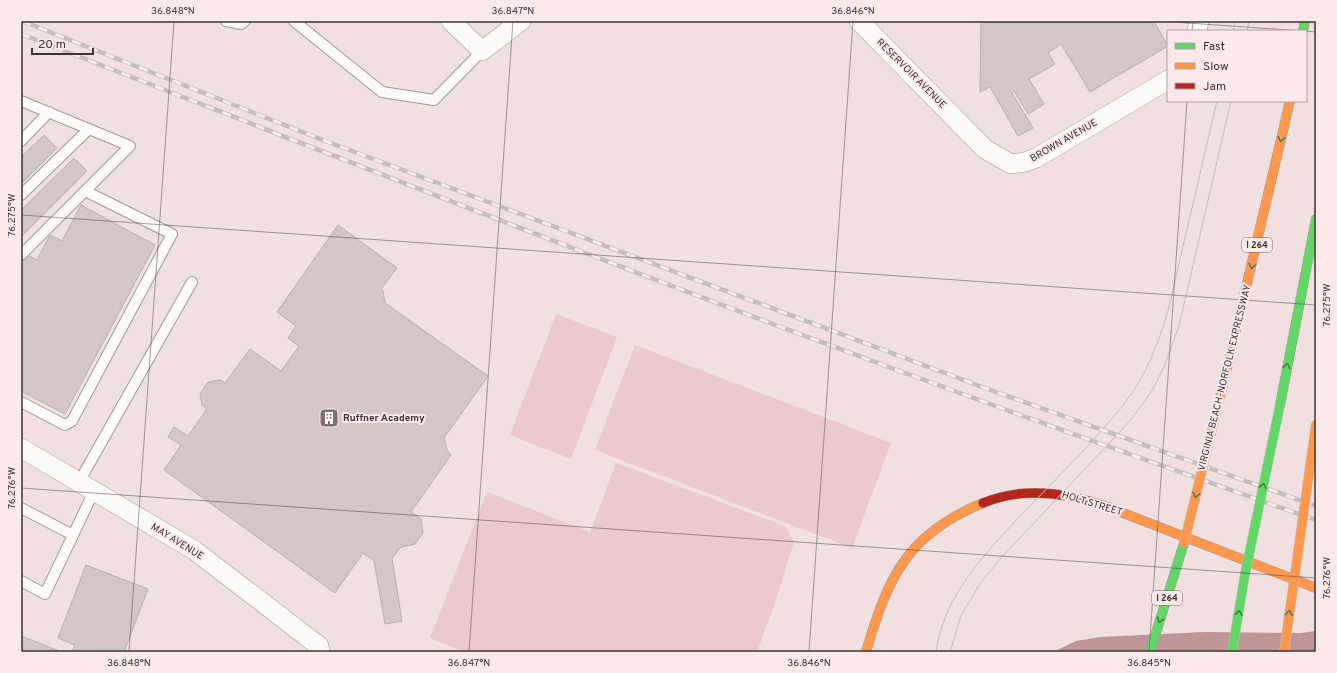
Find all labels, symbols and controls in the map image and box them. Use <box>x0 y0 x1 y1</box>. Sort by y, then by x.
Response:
text: 36.848°N <box>151 5 195 18</box>
text: 36.847°N <box>492 5 534 18</box>
text: 36.846°N <box>831 5 875 18</box>
scale bar <box>32 30 93 56</box>
legend <box>1167 30 1307 102</box>
street label: RESERVOIR AVENUE <box>873 36 949 112</box>
text: 20 m <box>38 37 66 53</box>
text: Fast <box>1203 39 1225 55</box>
text: Slow <box>1203 59 1229 75</box>
text: Jam <box>1203 79 1226 95</box>
street label: BROWN AVENUE <box>1028 116 1100 166</box>
one-way arrow <box>1278 136 1286 142</box>
text: 76.275°W <box>6 194 19 236</box>
road number: I 264 <box>1242 238 1272 252</box>
one-way arrow <box>1248 262 1256 269</box>
street label: VIRGINIA BEACH-NORFOLK EXPRESSWAY <box>1196 283 1255 473</box>
text: 76.275°W <box>1321 284 1334 326</box>
one-way arrow <box>1283 363 1291 370</box>
building icon: Ruffner Academy <box>318 407 340 429</box>
place label: Ruffner Academy <box>343 412 425 425</box>
text: 76.276°W <box>6 467 19 509</box>
one-way arrow <box>1259 483 1267 489</box>
street label: HOLT STREET <box>1060 489 1124 519</box>
one-way arrow <box>1193 492 1201 498</box>
street label: MAY AVENUE <box>148 521 206 563</box>
text: 76.276°W <box>1321 557 1334 599</box>
road number: I 264 <box>1152 591 1182 605</box>
one-way arrow <box>1234 610 1242 617</box>
one-way arrow <box>1284 610 1293 616</box>
one-way arrow <box>1156 617 1165 624</box>
text: 36.848°N <box>107 657 151 670</box>
text: 36.847°N <box>448 657 490 670</box>
text: 36.846°N <box>787 657 831 670</box>
text: 36.845°N <box>1127 657 1171 670</box>

